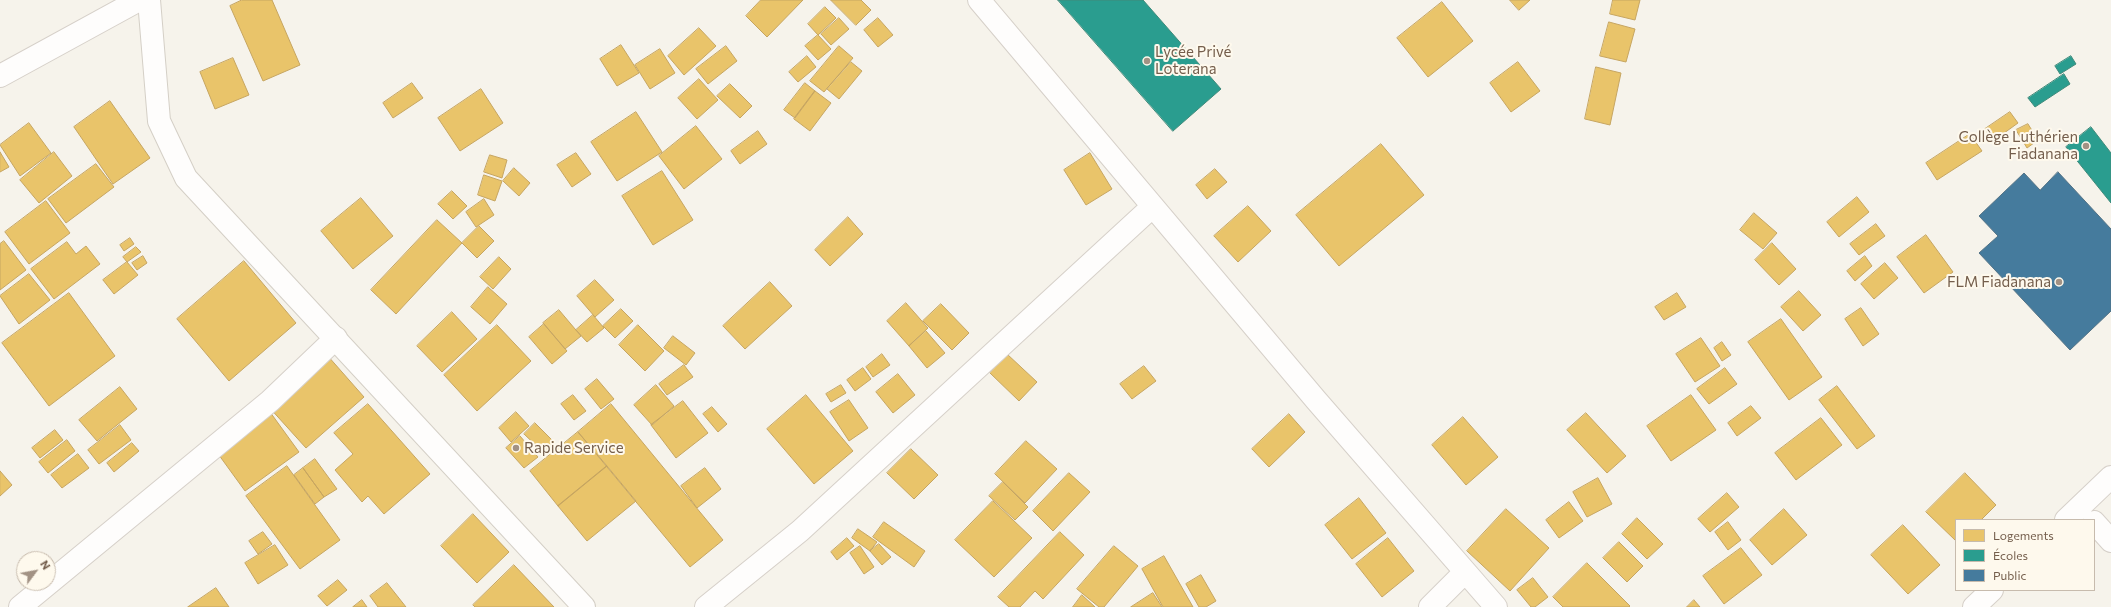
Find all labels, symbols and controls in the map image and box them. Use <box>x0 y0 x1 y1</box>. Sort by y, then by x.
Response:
place label: Lycée Privé Loterana <box>1155 43 1231 78</box>
marker: Lycée Privé Loterana <box>1142 56 1152 66</box>
place label: Collège Luthérien Fiadanana <box>1958 128 2078 163</box>
marker: Collège Luthérien Fiadanana <box>2081 141 2091 151</box>
place label: FLM Fiadanana <box>1947 273 2051 291</box>
marker: FLM Fiadanana <box>2054 277 2064 287</box>
place label: Rapide Service <box>524 439 624 457</box>
marker: Rapide Service <box>511 443 521 453</box>
legend <box>1955 519 2095 591</box>
text: Logements <box>1993 528 2054 542</box>
text: Écoles <box>1993 548 2028 562</box>
north arrow <box>16 551 56 591</box>
text: N <box>38 558 53 572</box>
text: Public <box>1993 568 2026 582</box>

